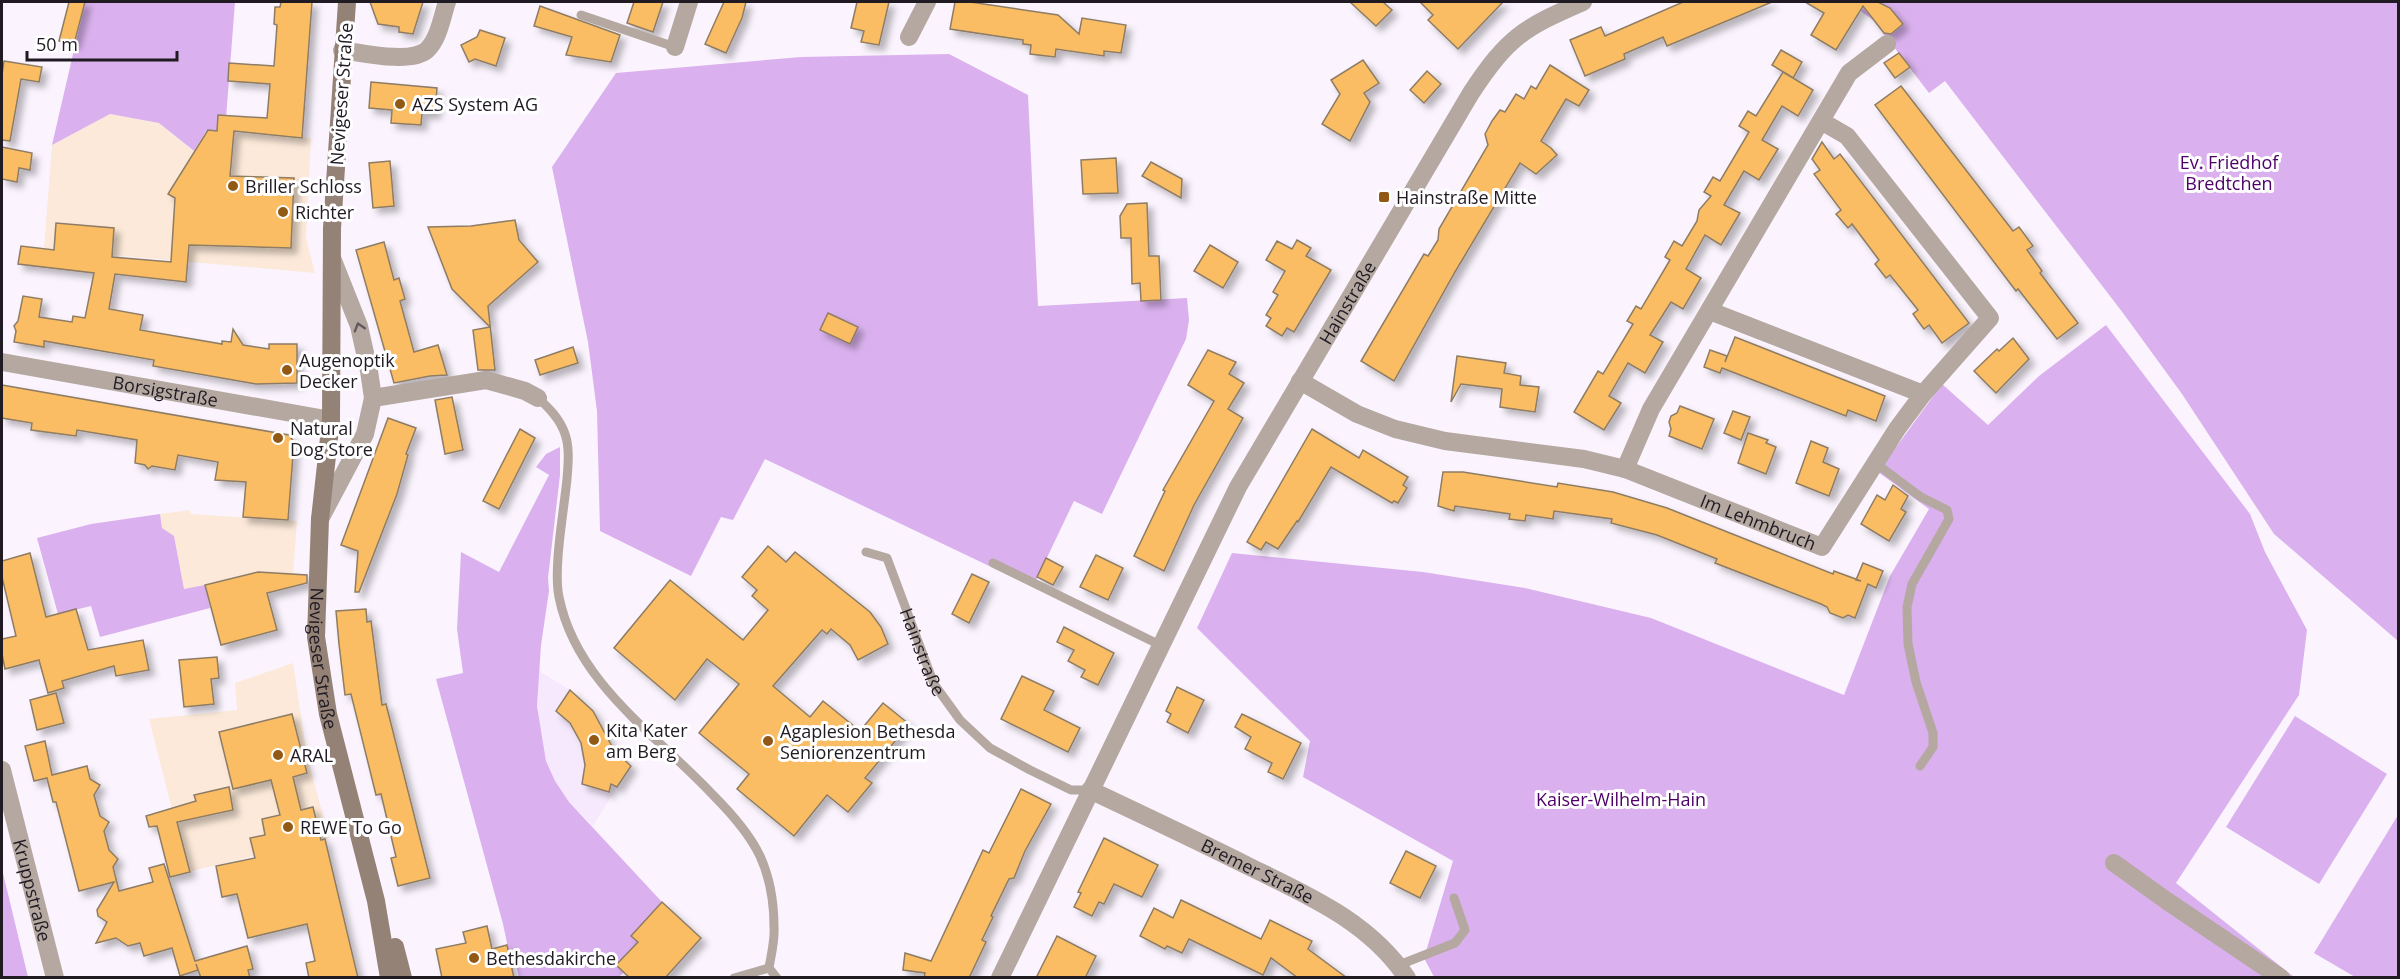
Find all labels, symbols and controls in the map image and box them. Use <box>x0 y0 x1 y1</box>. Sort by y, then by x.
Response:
street label: Nevigeser Straße <box>324 22 358 166</box>
scale bar <box>27 24 177 62</box>
text: 50 m <box>36 32 78 56</box>
place label: AZS System AG <box>412 92 538 116</box>
marker: AZS System AG <box>393 97 407 111</box>
park label: Ev. Friedhof Bredtchen <box>2180 150 2279 195</box>
place label: Briller Schloss <box>245 174 362 198</box>
marker: Briller Schloss <box>226 179 240 193</box>
place label: Hainstraße Mitte <box>1396 185 1537 209</box>
marker: Hainstraße Mitte <box>1377 190 1391 204</box>
place label: Richter <box>295 200 355 224</box>
marker: Richter <box>276 205 290 219</box>
street label: Hainstraße <box>1313 257 1381 348</box>
one-way arrow <box>354 322 366 333</box>
place label: Augenoptik Decker <box>299 348 395 393</box>
marker: Augenoptik Decker <box>280 363 294 377</box>
street label: Borsigstraße <box>111 370 220 412</box>
place label: Natural Dog Store <box>290 416 373 461</box>
marker: Natural Dog Store <box>271 431 285 445</box>
street label: Im Lehmbruch <box>1697 488 1820 556</box>
street label: Nevigeser Straße <box>304 587 343 732</box>
street label: Hainstraße <box>895 604 951 701</box>
place label: Kita Kater am Berg <box>606 718 688 763</box>
place label: Agaplesion Bethesda Seniorenzentrum <box>780 719 955 764</box>
marker: Kita Kater am Berg <box>587 733 601 747</box>
marker: Agaplesion Bethesda Seniorenzentrum <box>761 734 775 748</box>
place label: ARAL <box>290 743 333 767</box>
marker: ARAL <box>271 748 285 762</box>
park label: Kaiser-Wilhelm-Hain <box>1536 787 1706 811</box>
place label: REWE To Go <box>300 815 402 839</box>
marker: REWE To Go <box>281 820 295 834</box>
street label: Bremer Straße <box>1197 833 1318 909</box>
street label: Kruppstraße <box>8 836 57 944</box>
place label: Bethesdakirche <box>486 946 616 970</box>
marker: Bethesdakirche <box>467 951 481 965</box>

